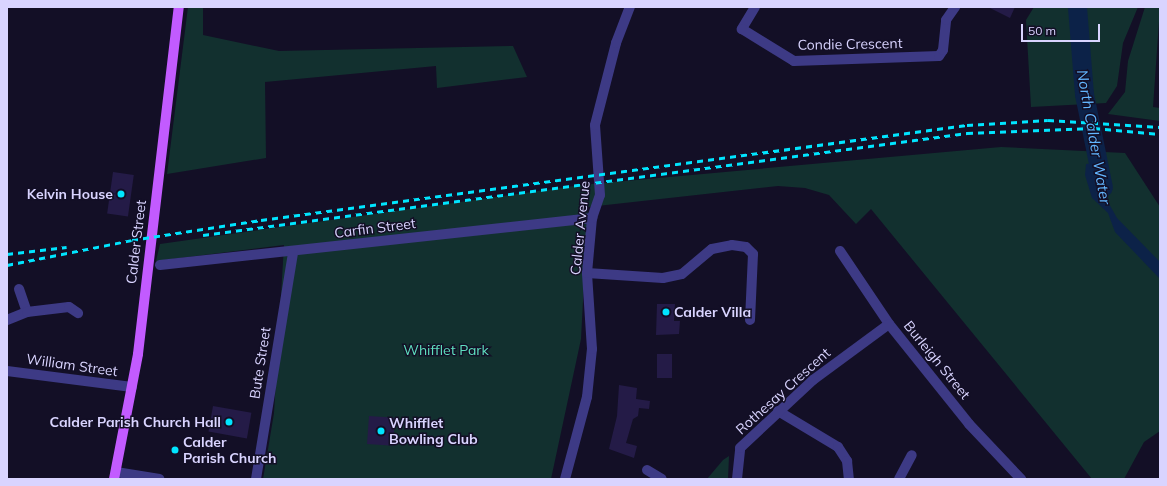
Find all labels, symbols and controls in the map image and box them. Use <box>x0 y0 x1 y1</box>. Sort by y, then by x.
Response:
scale bar <box>1023 16 1102 42</box>
text: 50 m <box>1028 23 1056 38</box>
street label: Condie Crescent <box>797 35 903 53</box>
water label: North Calder Water <box>1073 68 1115 206</box>
street label: Calder Avenue <box>567 180 593 276</box>
place label: Kelvin House <box>27 186 113 202</box>
marker: Kelvin House <box>116 189 126 199</box>
street label: Calder Street <box>123 199 149 285</box>
street label: Carfin Street <box>333 215 417 241</box>
place label: Calder Villa <box>674 304 751 320</box>
marker: Calder Villa <box>661 307 671 317</box>
street label: Burleigh Street <box>900 317 974 403</box>
street label: Bute Street <box>246 326 274 400</box>
park label: Whifflet Park <box>403 342 489 358</box>
street label: Rothesay Crescent <box>732 344 834 438</box>
street label: William Street <box>25 350 119 380</box>
place label: Calder Parish Church Hall <box>50 414 221 430</box>
place label: Whifflet Bowling Club <box>389 415 478 448</box>
marker: Calder Parish Church Hall <box>224 417 234 427</box>
marker: Whifflet Bowling Club <box>376 426 386 436</box>
place label: Calder Parish Church <box>183 434 276 466</box>
marker: Calder Parish Church <box>170 445 180 455</box>

